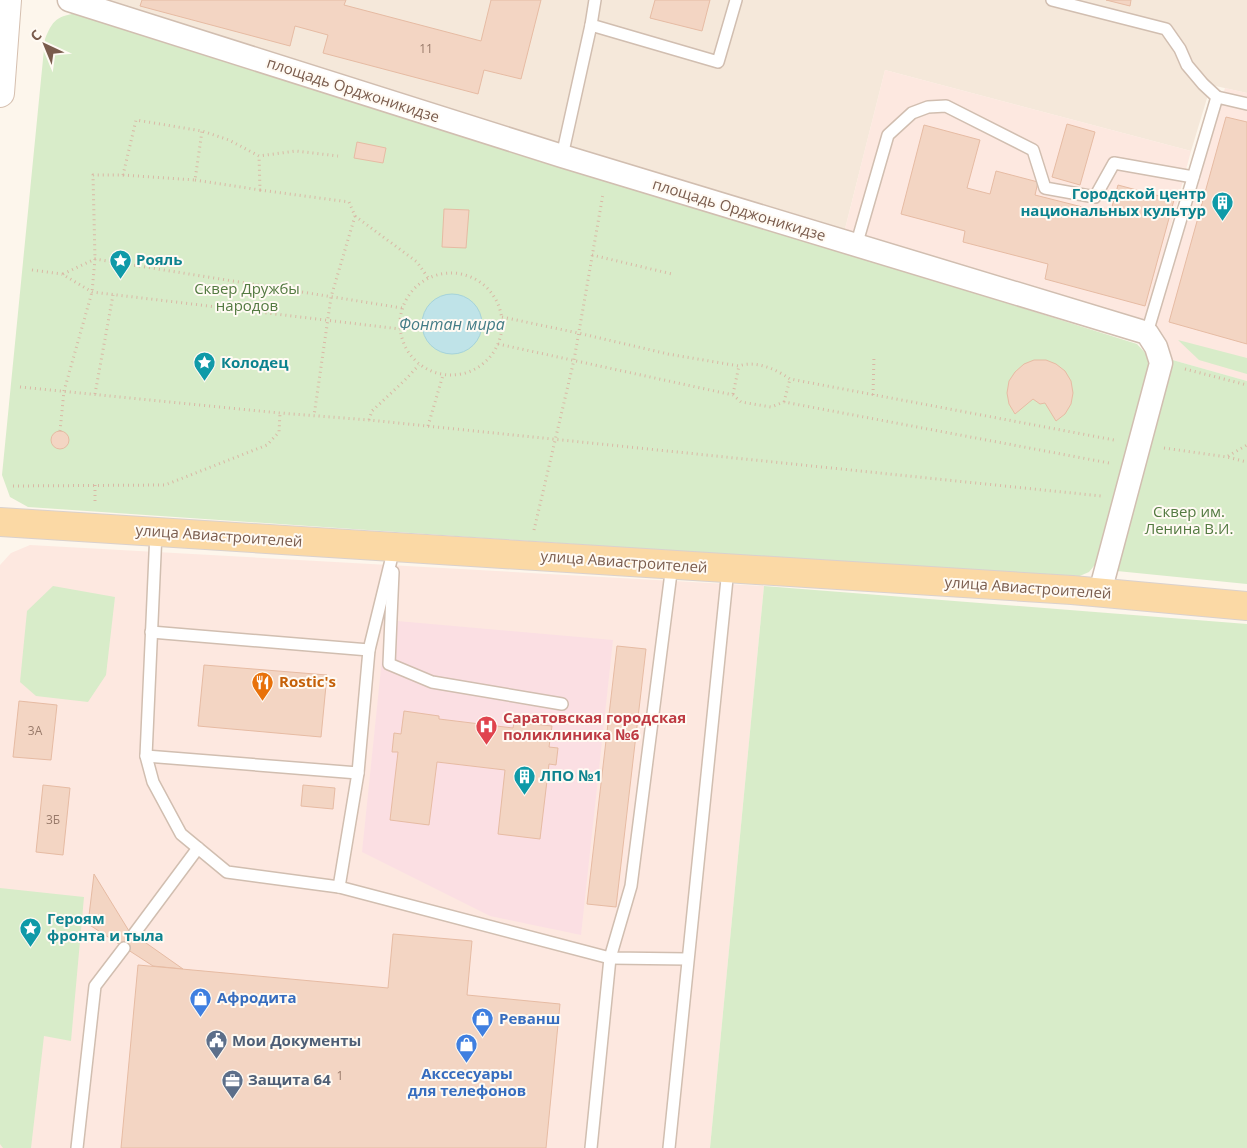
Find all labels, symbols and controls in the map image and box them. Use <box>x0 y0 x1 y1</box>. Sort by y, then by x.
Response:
north arrow <box>20 20 70 70</box>
text: С <box>26 25 45 45</box>
house number: 11 <box>419 40 433 57</box>
street label: площадь Орджоникидзе <box>265 52 442 126</box>
street label: площадь Орджоникидзе <box>650 173 828 245</box>
place label: Городской центр национальных культур <box>1020 183 1206 220</box>
building icon: Городской центр национальных культур <box>1210 191 1234 222</box>
place icon: Рояль <box>108 248 132 279</box>
place label: Рояль <box>136 249 182 269</box>
park label: Сквер Дружбы народов <box>194 278 300 315</box>
water label: Фонтан мира <box>399 313 505 335</box>
place icon: Колодец <box>193 351 217 382</box>
place label: Колодец <box>221 352 289 372</box>
park label: Сквер им. Ленина В.И. <box>1145 501 1233 538</box>
street label: улица Авиастроителей <box>135 519 303 551</box>
street label: улица Авиастроителей <box>540 545 708 577</box>
street label: улица Авиастроителей <box>944 571 1112 603</box>
restaurant icon: Rostic's <box>251 670 275 701</box>
place label: Rostic's <box>279 671 336 691</box>
place label: Саратовская городская поликлиника №6 <box>503 707 686 744</box>
hospital icon: Саратовская городская поликлиника №6 <box>475 715 499 746</box>
house number: 3А <box>28 722 43 739</box>
building icon: ЛПО №1 <box>512 764 536 795</box>
place label: ЛПО №1 <box>540 765 602 785</box>
house number: 3Б <box>46 811 60 828</box>
place label: Героям фронта и тыла <box>47 908 164 945</box>
place icon: Героям фронта и тыла <box>19 916 43 947</box>
shop icon: Афродита <box>189 986 213 1017</box>
place label: Афродита <box>217 987 296 1007</box>
shop icon: Реванш <box>471 1007 495 1038</box>
place label: Реванш <box>499 1008 560 1028</box>
public building icon: Мои Документы <box>204 1029 228 1060</box>
place label: Мои Документы <box>232 1030 361 1050</box>
shop icon: Акссесуары для телефонов <box>455 1033 479 1064</box>
place label: Акссесуары для телефонов <box>408 1063 526 1100</box>
house number: 1 <box>337 1067 343 1084</box>
office icon: Защита 64 <box>220 1068 244 1099</box>
place label: Защита 64 <box>248 1069 331 1089</box>

